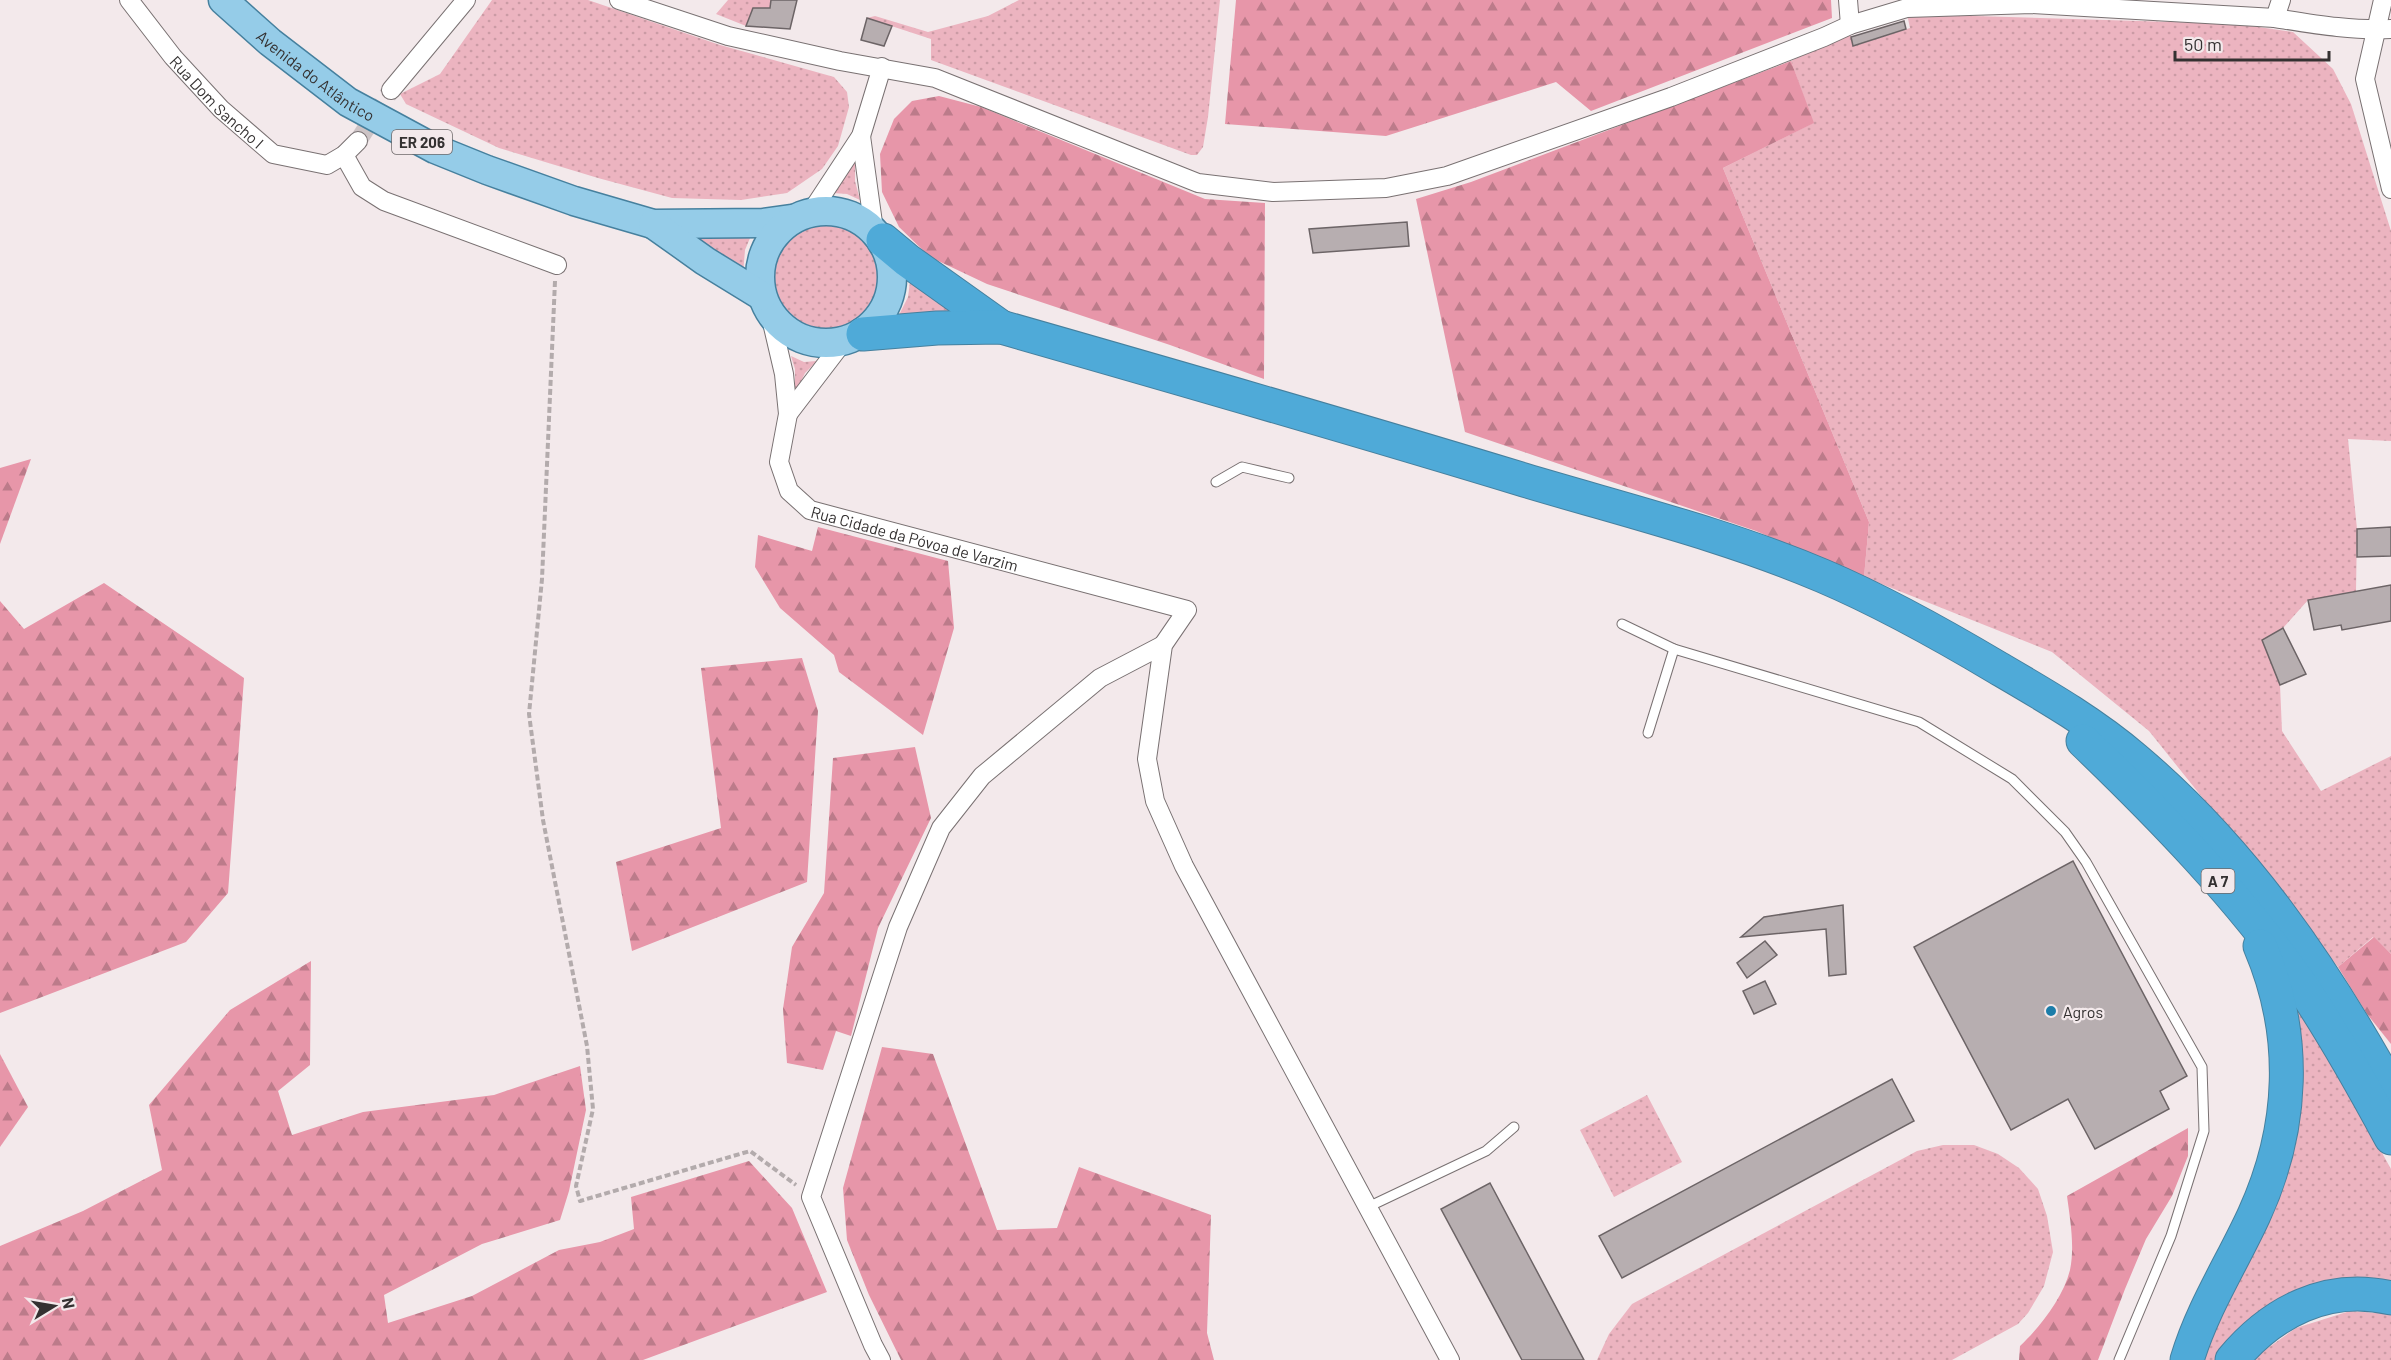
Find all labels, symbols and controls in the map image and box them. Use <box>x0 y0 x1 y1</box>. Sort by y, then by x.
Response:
scale bar <box>2175 24 2330 62</box>
street label: Avenida do Atlântico <box>253 26 378 124</box>
text: 50 m <box>2184 33 2222 55</box>
street label: Rua Dom Sancho I <box>167 51 268 152</box>
road number: ER 206 <box>392 130 452 154</box>
street label: Rua Cidade da Póvoa de Varzim <box>809 501 1020 574</box>
road number: A 7 <box>2202 869 2234 893</box>
place label: Agros <box>2063 1002 2103 1021</box>
marker: Agros <box>2044 1004 2058 1018</box>
north arrow <box>24 1276 84 1336</box>
text: N <box>59 1296 80 1310</box>

